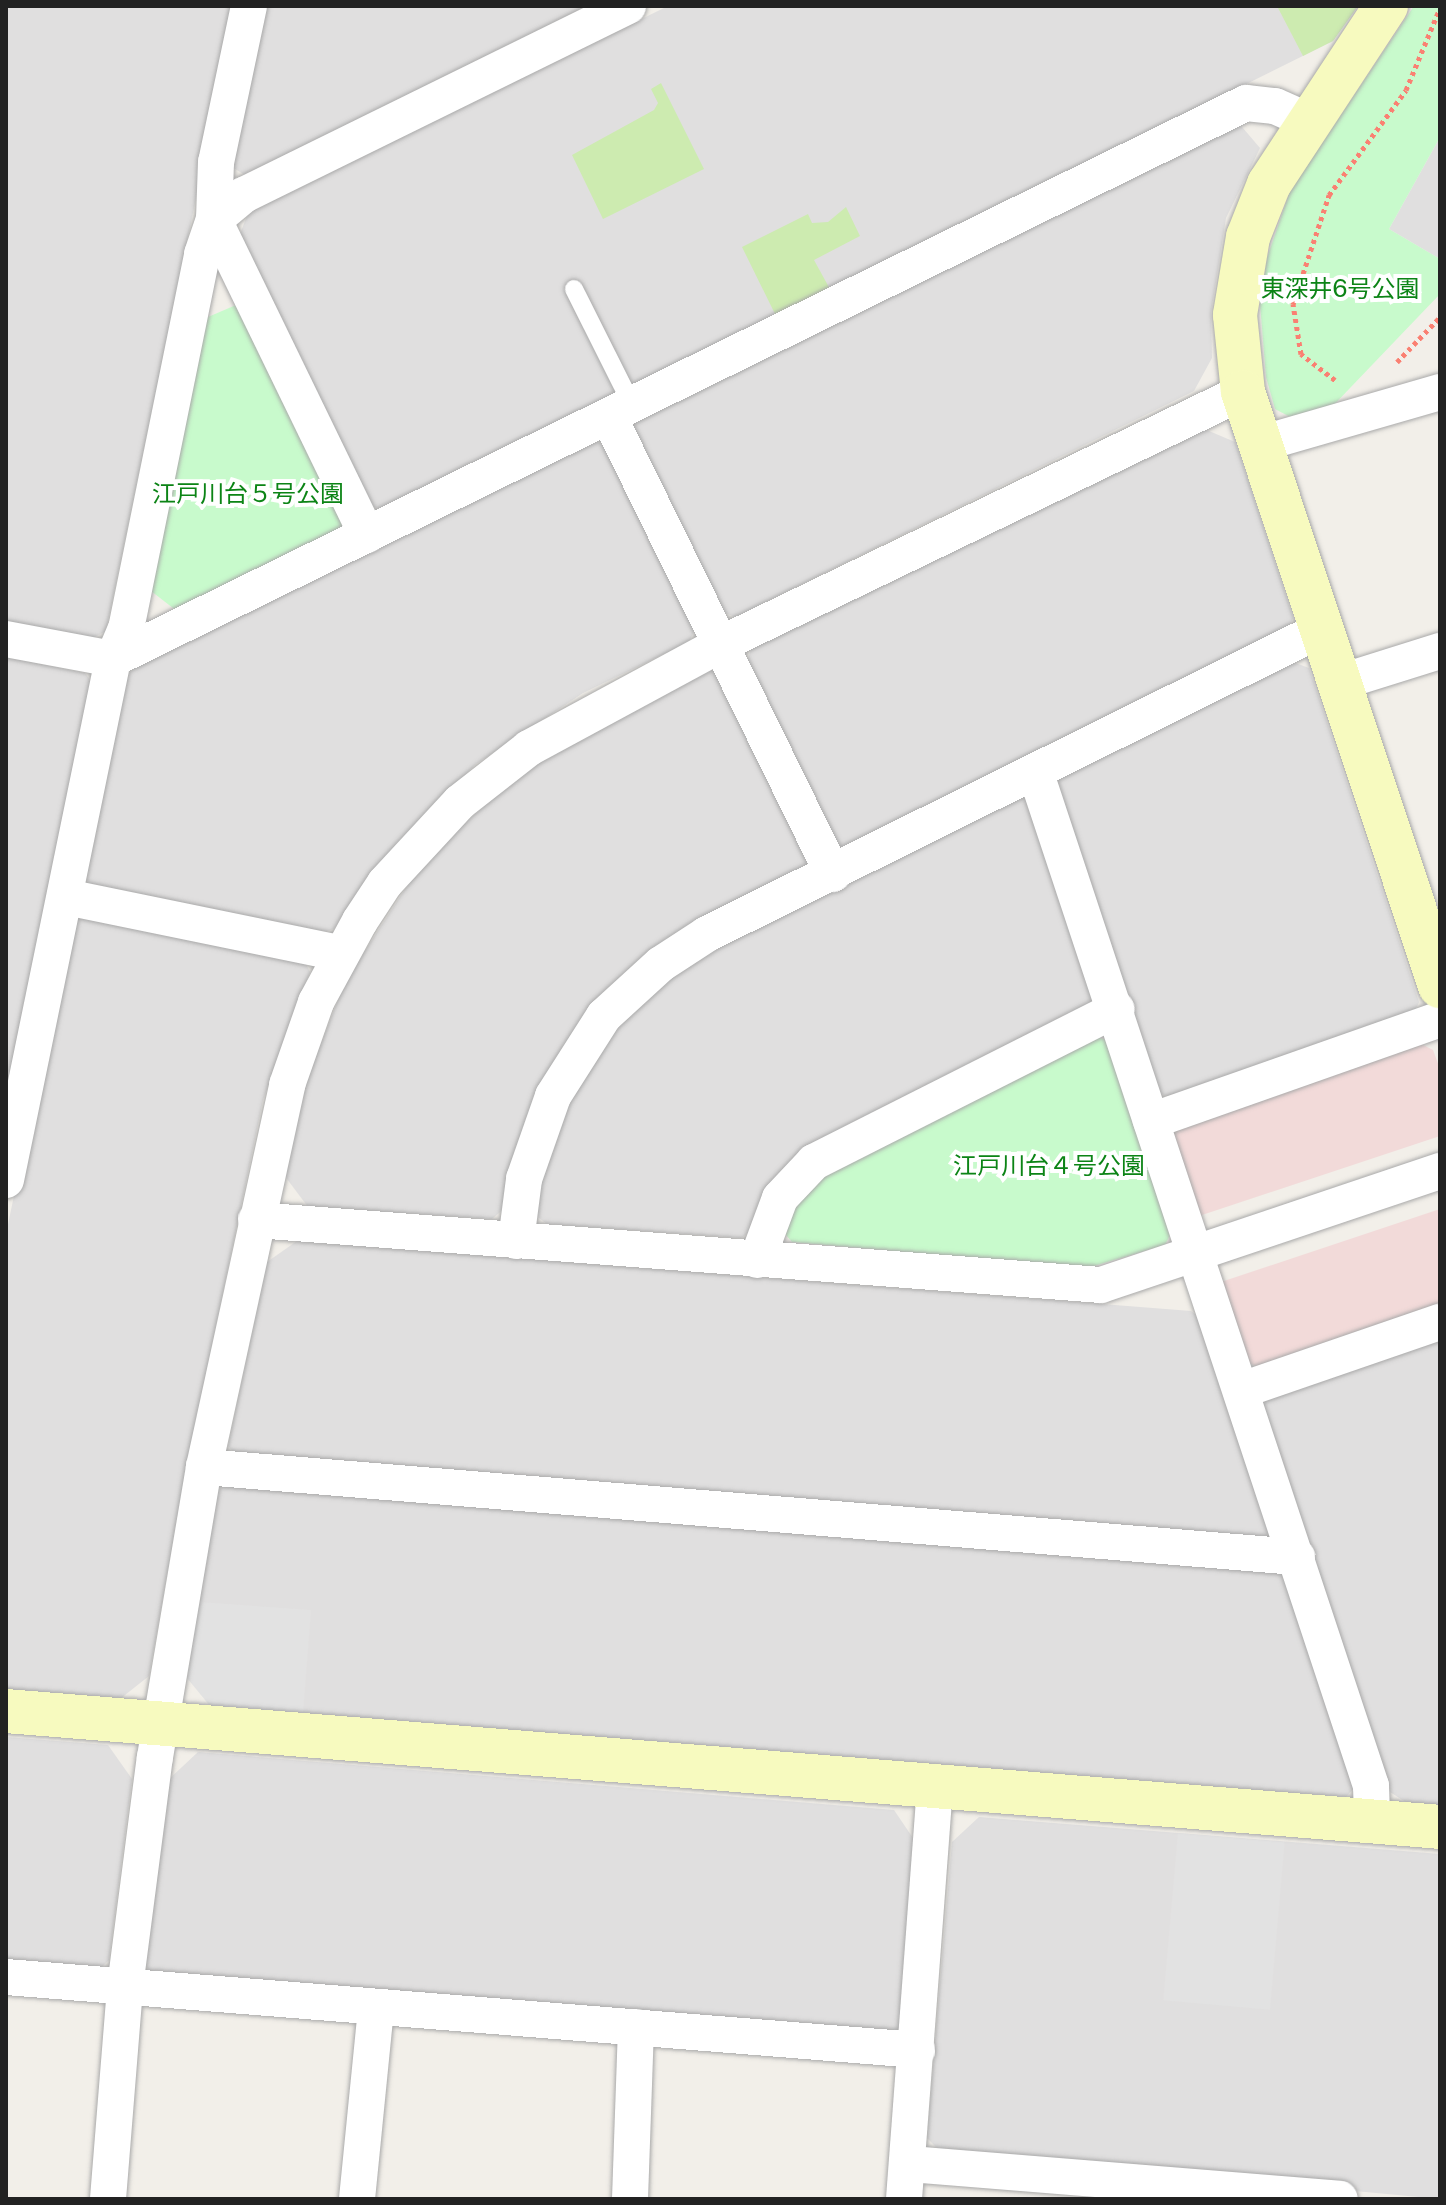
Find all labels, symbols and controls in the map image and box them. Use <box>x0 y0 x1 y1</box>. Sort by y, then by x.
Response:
park label: 東深井6号公園 <box>1261 275 1419 303</box>
park label: 江戸川台５号公園 <box>152 480 344 508</box>
park label: 江戸川台４号公園 <box>953 1152 1145 1180</box>

